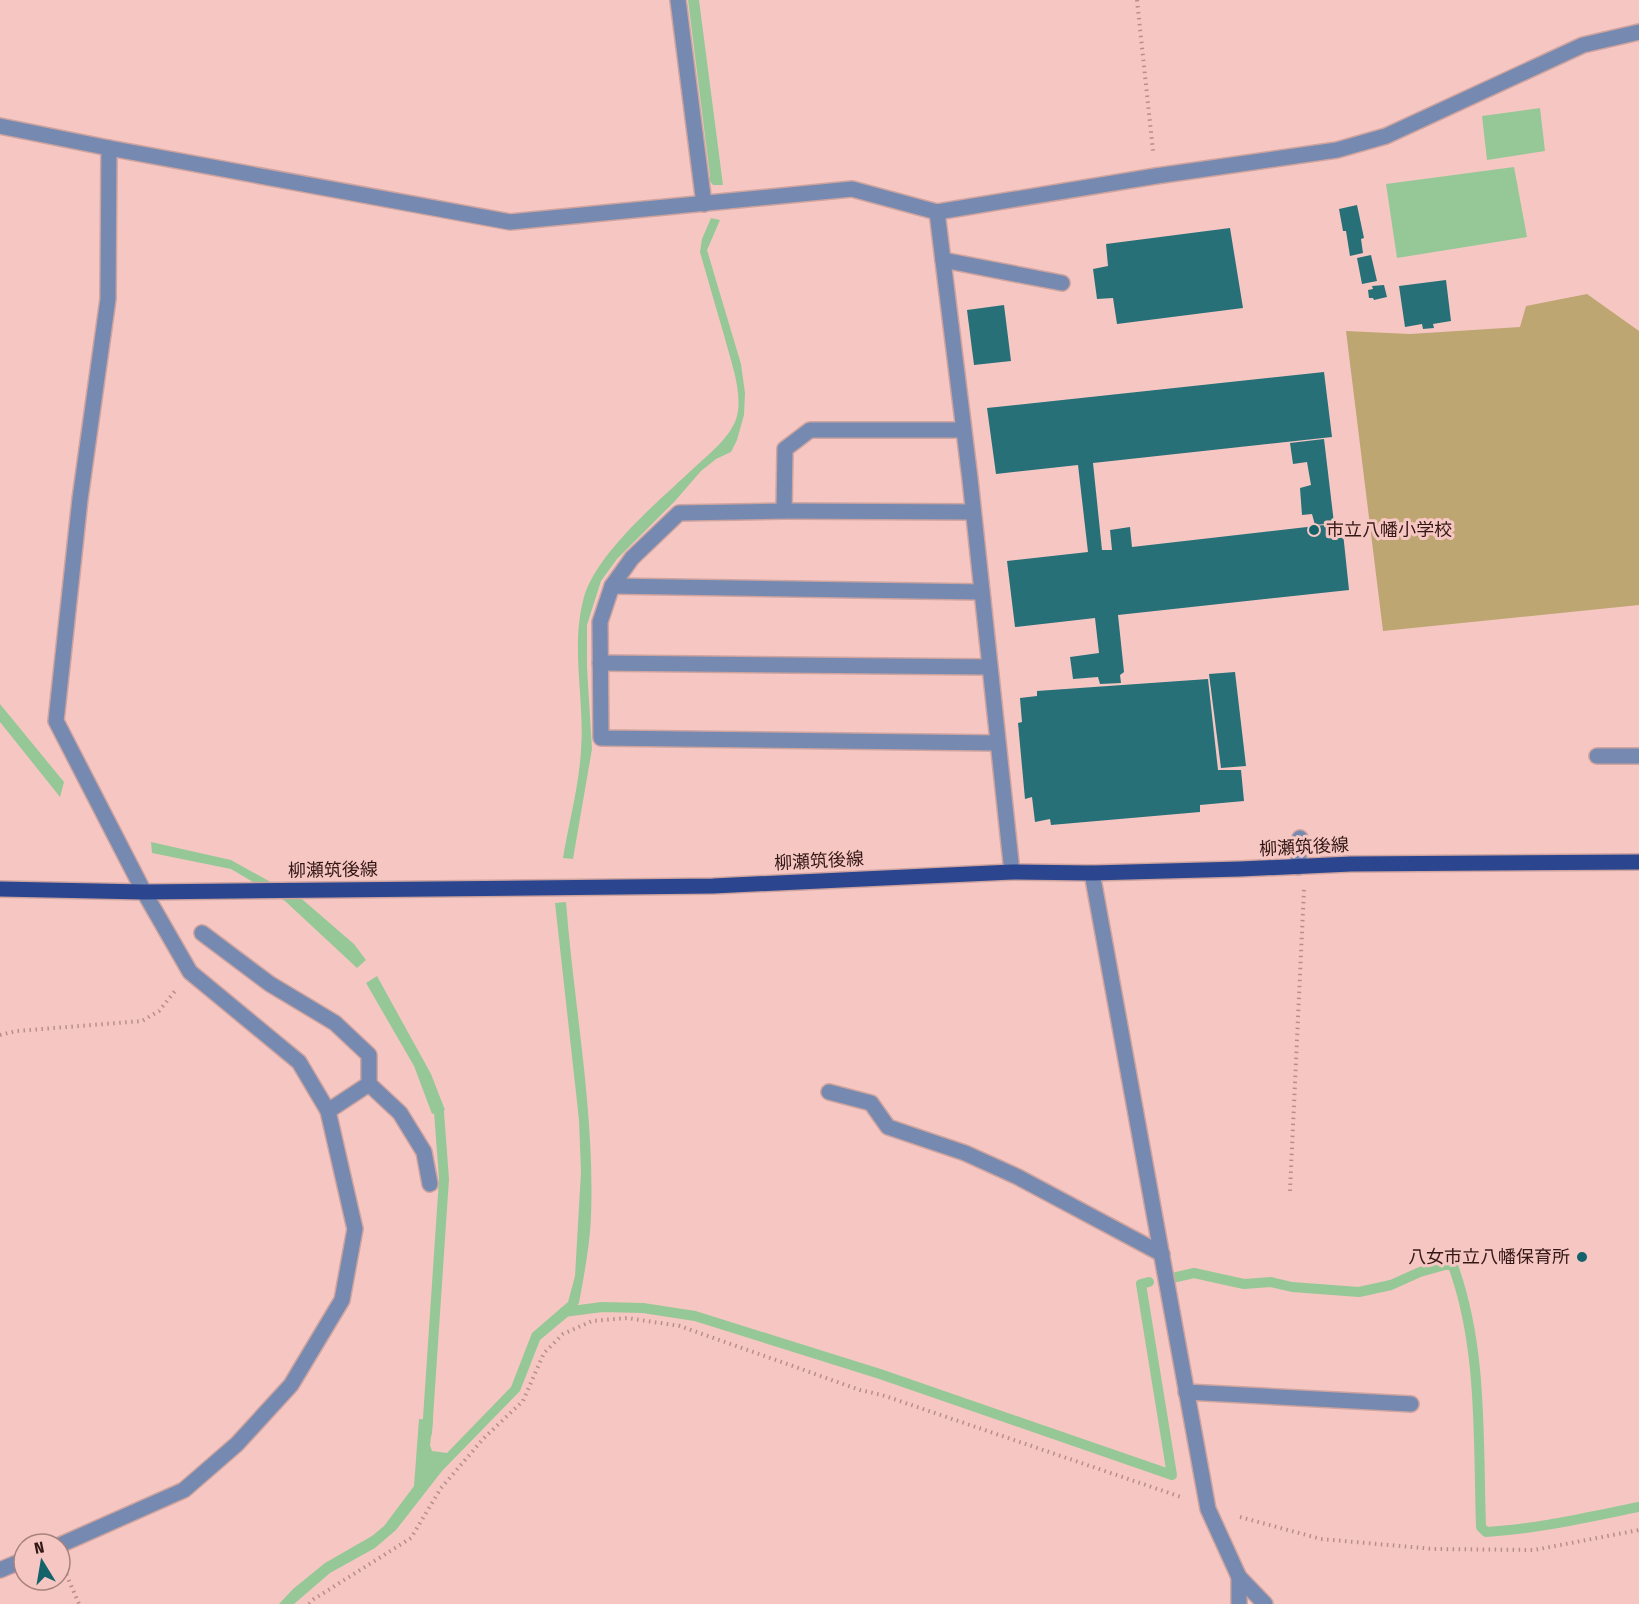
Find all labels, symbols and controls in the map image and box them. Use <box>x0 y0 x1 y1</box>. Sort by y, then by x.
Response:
place label: 市立八幡小学校 <box>1326 519 1452 541</box>
marker: 市立八幡小学校 <box>1307 523 1321 537</box>
street label: 柳瀬筑後線 <box>1258 834 1350 860</box>
street label: 柳瀬筑後線 <box>773 848 865 874</box>
street label: 柳瀬筑後線 <box>288 858 378 882</box>
place label: 八女市立八幡保育所 <box>1408 1246 1570 1268</box>
marker: 八女市立八幡保育所 <box>1575 1250 1589 1264</box>
north arrow <box>12 1532 72 1592</box>
text: N <box>33 1538 46 1558</box>

